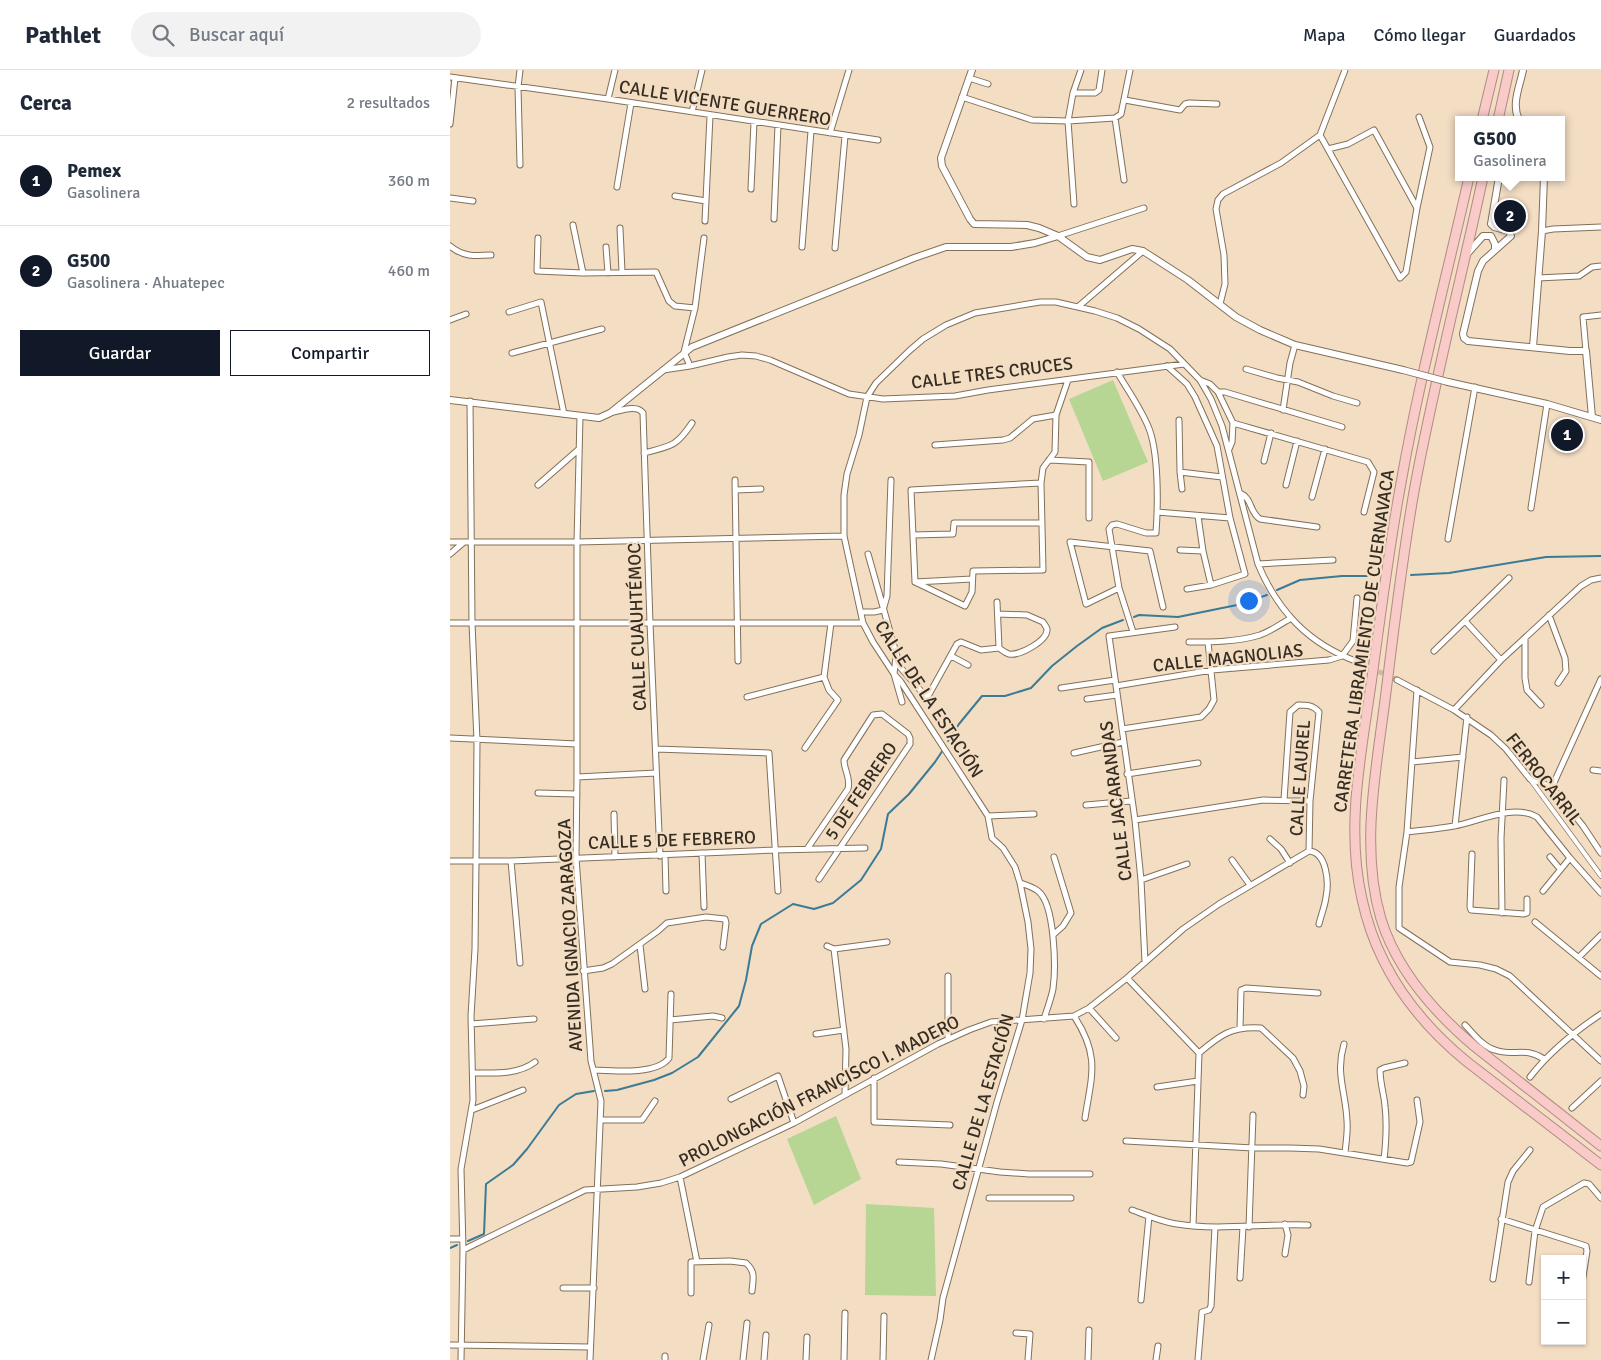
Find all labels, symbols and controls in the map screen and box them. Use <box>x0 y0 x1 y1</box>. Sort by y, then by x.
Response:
search box <box>131 12 481 57</box>
text: Pathlet <box>25 20 101 50</box>
icon: search <box>149 21 177 49</box>
text: Buscar aquí <box>189 23 284 47</box>
text: Mapa <box>1303 24 1345 46</box>
text: Cómo llegar <box>1373 24 1466 46</box>
text: Guardados <box>1494 24 1576 46</box>
street label: CALLE VICENTE GUERRERO <box>617 75 833 131</box>
text: Cerca <box>20 90 72 116</box>
text: 2 resultados <box>347 93 430 113</box>
popup <box>1455 116 1565 181</box>
text: G500 <box>1473 127 1517 151</box>
text: Gasolinera <box>1473 151 1547 171</box>
text: Pemex <box>67 159 121 183</box>
text: 1 <box>32 171 40 191</box>
text: 360 m <box>388 171 430 191</box>
text: Gasolinera <box>67 183 140 203</box>
pin: 2 <box>1494 197 1526 235</box>
text: G500 <box>67 249 110 273</box>
text: 2 <box>32 261 40 281</box>
text: 460 m <box>388 261 430 281</box>
text: Gasolinera · Ahuatepec <box>67 273 225 293</box>
button: Guardar <box>20 330 220 376</box>
button: Compartir <box>230 330 430 376</box>
street label: CALLE TRES CRUCES <box>910 352 1074 394</box>
pin: 1 <box>1551 416 1583 454</box>
street label: CARRETERA LIBRAMIENTO DE CUERNAVACA <box>1329 468 1399 814</box>
street label: CALLE CUAUHTÉMOC <box>623 542 651 711</box>
your location <box>1236 588 1262 614</box>
street label: CALLE DE LA ESTACIÓN <box>870 616 988 782</box>
street label: CALLE MAGNOLIAS <box>1152 639 1304 677</box>
street label: CALLE LAUREL <box>1285 719 1315 837</box>
street label: CALLE JACARANDAS <box>1095 720 1137 882</box>
street label: FERROCARRIL <box>1501 729 1587 829</box>
street label: 5 DE FEBRERO <box>820 738 902 844</box>
street label: AVENIDA IGNACIO ZARAGOZA <box>553 818 587 1052</box>
street label: CALLE 5 DE FEBRERO <box>588 826 756 854</box>
street label: PROLONGACIÓN FRANCISCO I. MADERO <box>675 1010 963 1172</box>
street label: CALLE DE LA ESTACIÓN <box>947 1011 1019 1193</box>
map controls <box>1541 1255 1586 1345</box>
button: + <box>1541 1255 1586 1300</box>
button: − <box>1541 1300 1586 1345</box>

